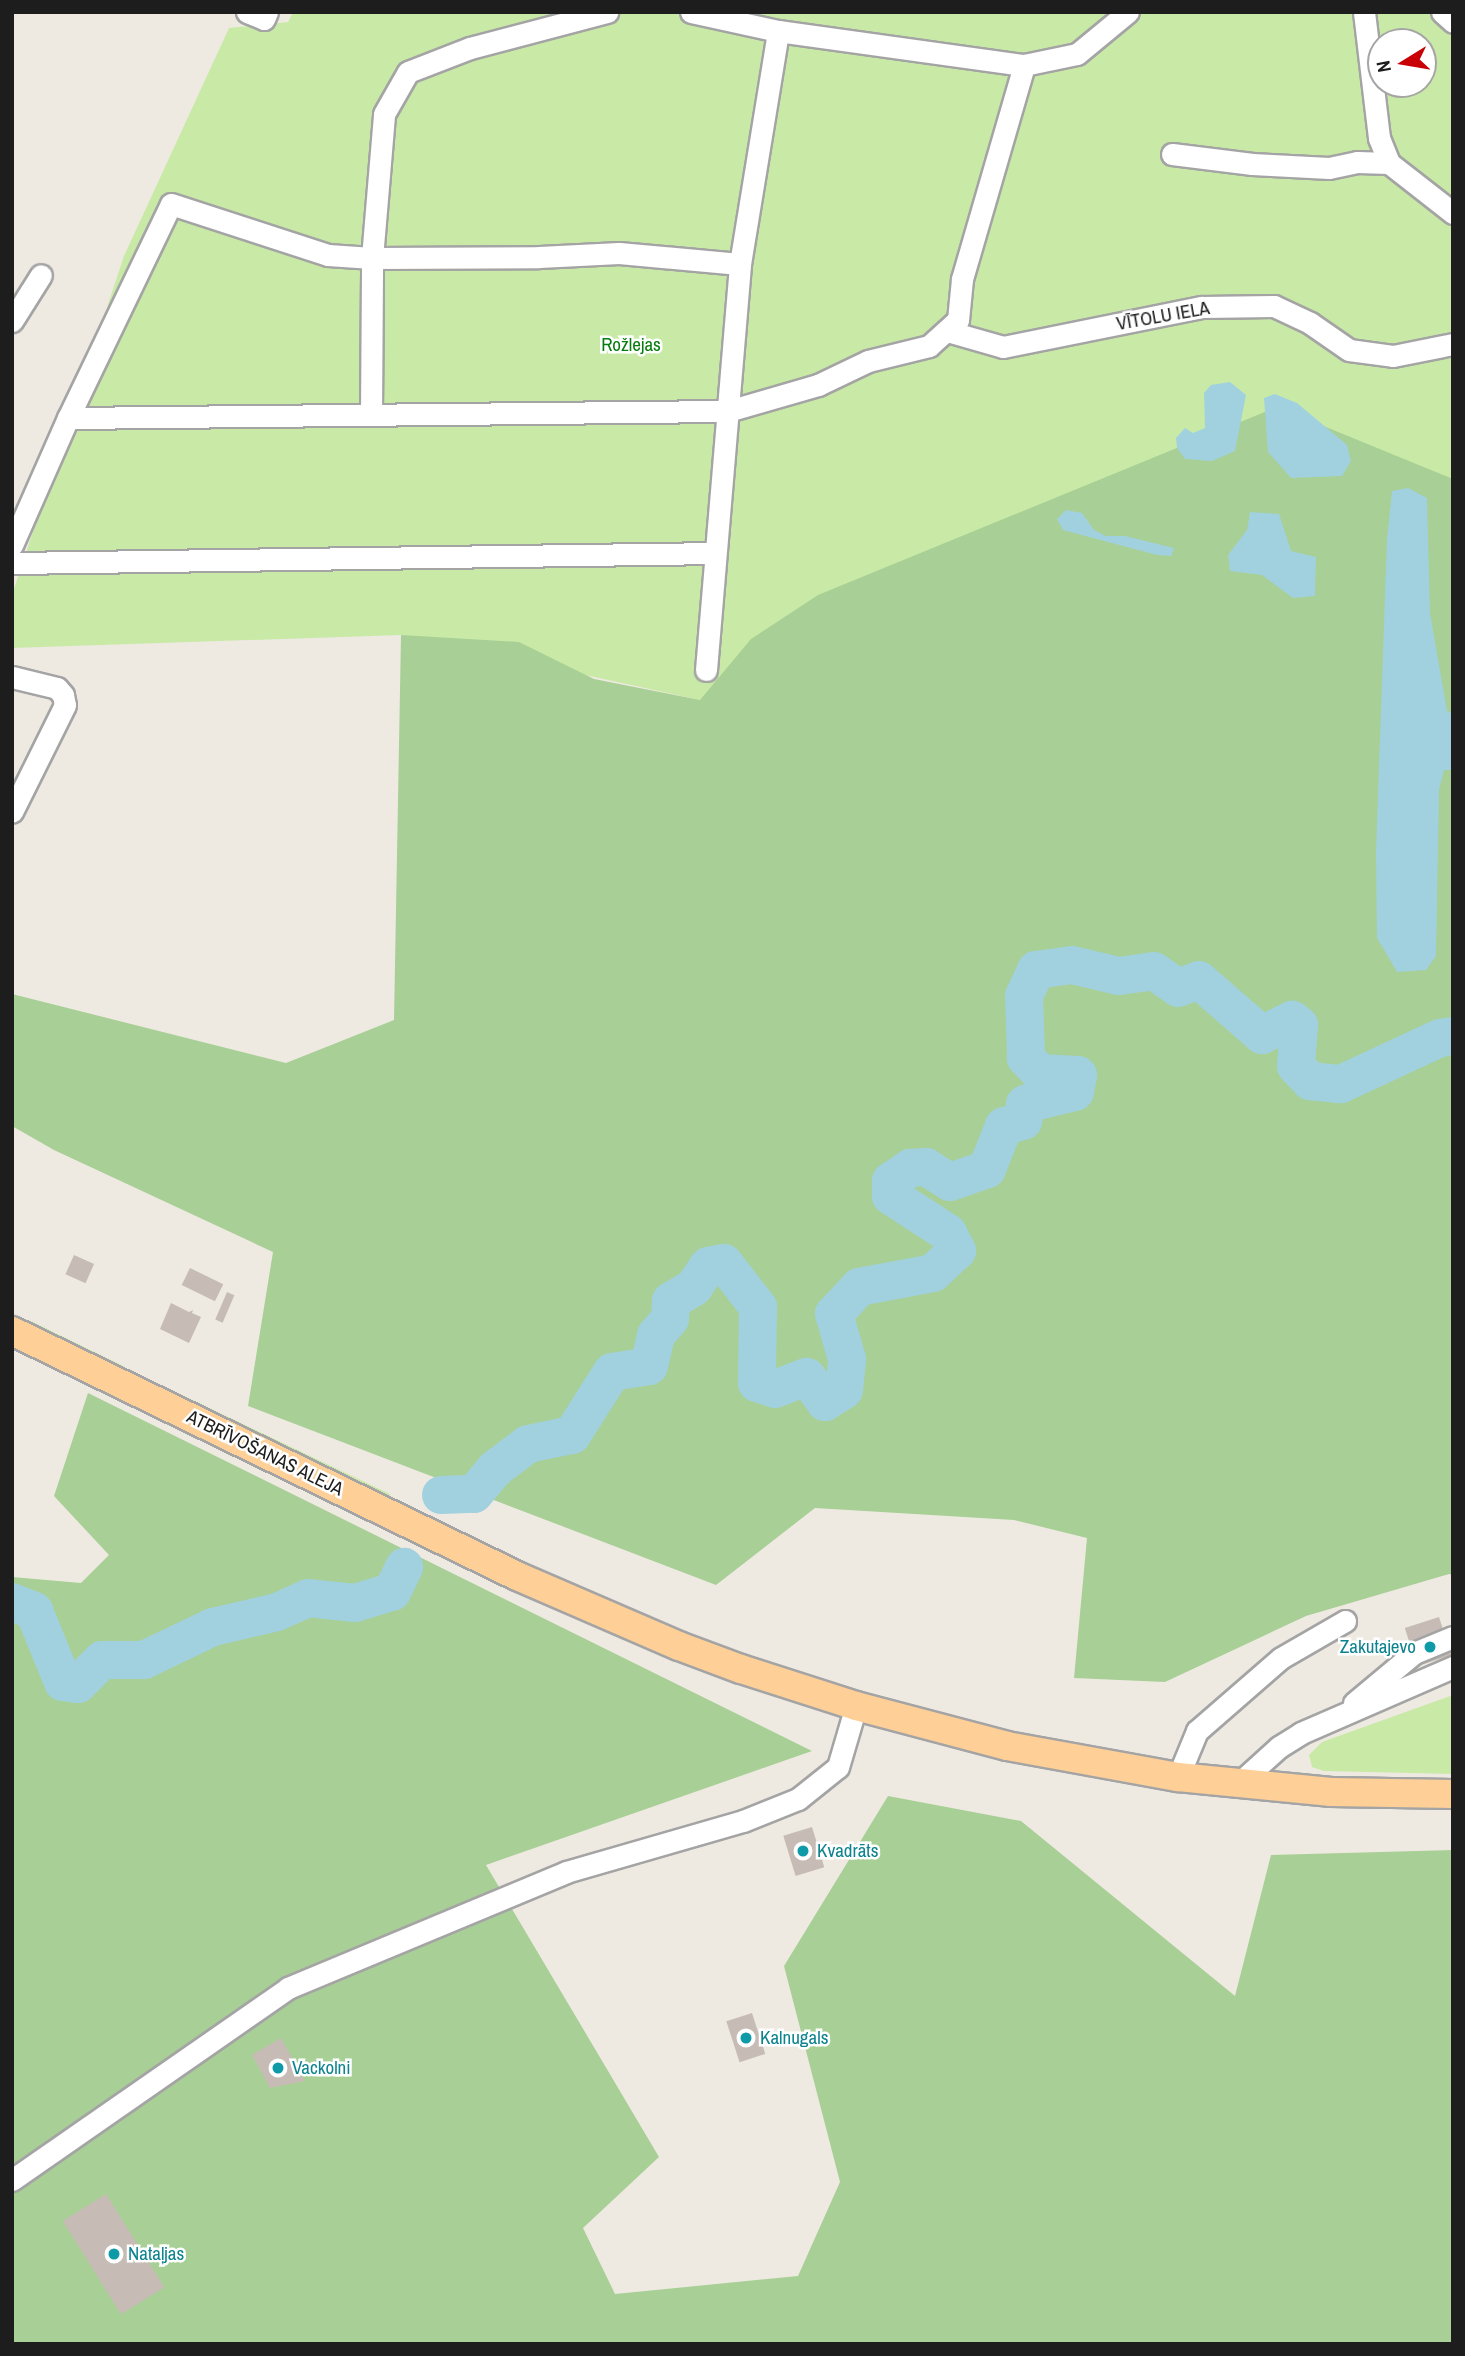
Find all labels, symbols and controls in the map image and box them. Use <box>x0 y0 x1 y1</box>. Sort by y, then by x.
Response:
north arrow <box>1367 28 1437 98</box>
text: N <box>1370 59 1397 75</box>
street label: VĪTOLU IELA <box>1115 297 1211 335</box>
park label: Rožlejas <box>601 334 661 356</box>
street label: ATBRĪVOŠANAS ALEJA <box>183 1405 347 1501</box>
place label: Zakutajevo <box>1340 1636 1416 1658</box>
marker: Zakutajevo <box>1422 1639 1438 1655</box>
place label: Kvadrāts <box>817 1840 878 1862</box>
marker: Kvadrāts <box>795 1843 811 1859</box>
place label: Kalnugals <box>760 2027 828 2049</box>
marker: Kalnugals <box>738 2030 754 2046</box>
place label: Vackolni <box>292 2057 351 2079</box>
marker: Vackolni <box>270 2060 286 2076</box>
place label: Nataļjas <box>128 2243 184 2265</box>
marker: Nataļjas <box>106 2246 122 2262</box>

